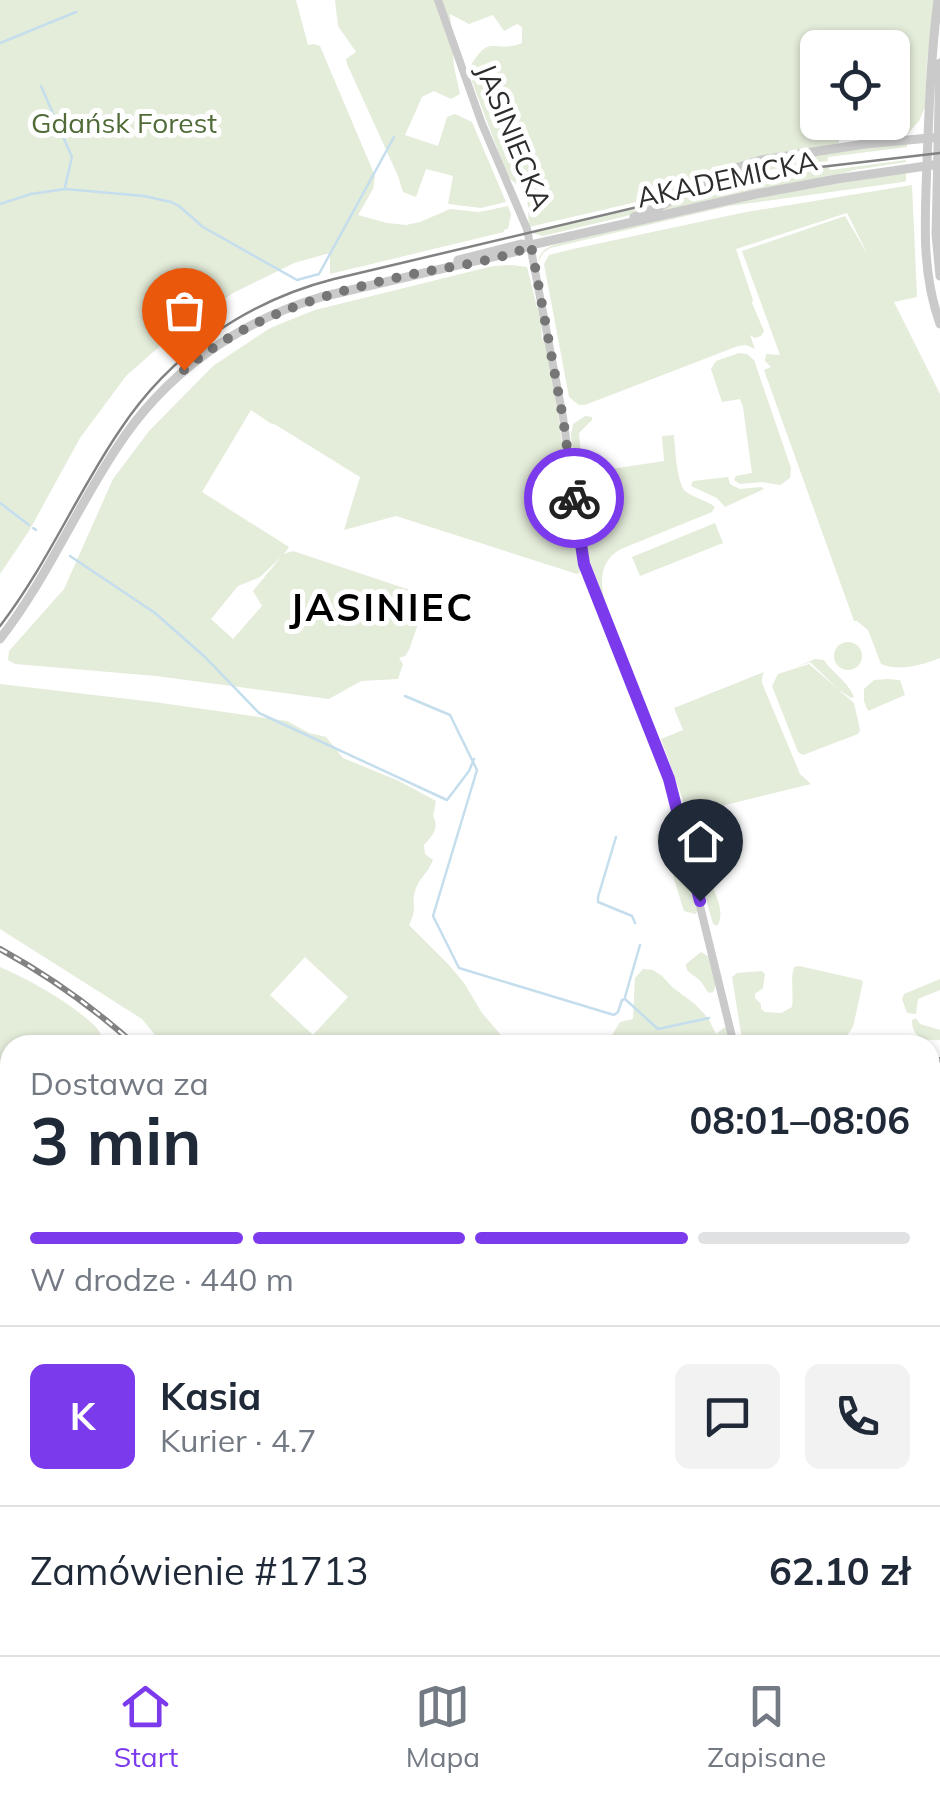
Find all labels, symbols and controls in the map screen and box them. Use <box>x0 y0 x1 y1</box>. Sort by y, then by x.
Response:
map controls <box>800 30 910 140</box>
button: locate <box>800 30 910 140</box>
street label: JASINIECKA <box>469 58 560 216</box>
park label: Gdańsk Forest <box>31 105 217 140</box>
street label: AKADEMICKA <box>634 142 821 215</box>
pin <box>142 268 227 371</box>
icon: bag <box>157 283 212 338</box>
courier <box>524 448 624 548</box>
icon: bike <box>547 471 602 526</box>
district label: JASINIEC <box>289 583 475 631</box>
pin <box>658 799 743 902</box>
icon: home <box>673 814 728 869</box>
text: Dostawa za <box>30 1063 209 1103</box>
text: 08:01–08:06 <box>690 1096 910 1144</box>
text: 3 min <box>30 1100 201 1181</box>
text: W drodze · 440 m <box>30 1259 294 1299</box>
button: chat <box>675 1364 780 1469</box>
button: phone <box>805 1364 910 1469</box>
text: Kasia <box>160 1372 261 1420</box>
text: K <box>70 1392 95 1440</box>
text: Kurier · 4.7 <box>160 1420 316 1460</box>
text: Zamówienie #1713 <box>30 1547 369 1595</box>
text: 62.10 zł <box>769 1547 910 1595</box>
tab: Start <box>114 1679 178 1774</box>
tab: Mapa <box>406 1679 480 1774</box>
tab: Zapisane <box>707 1679 826 1774</box>

